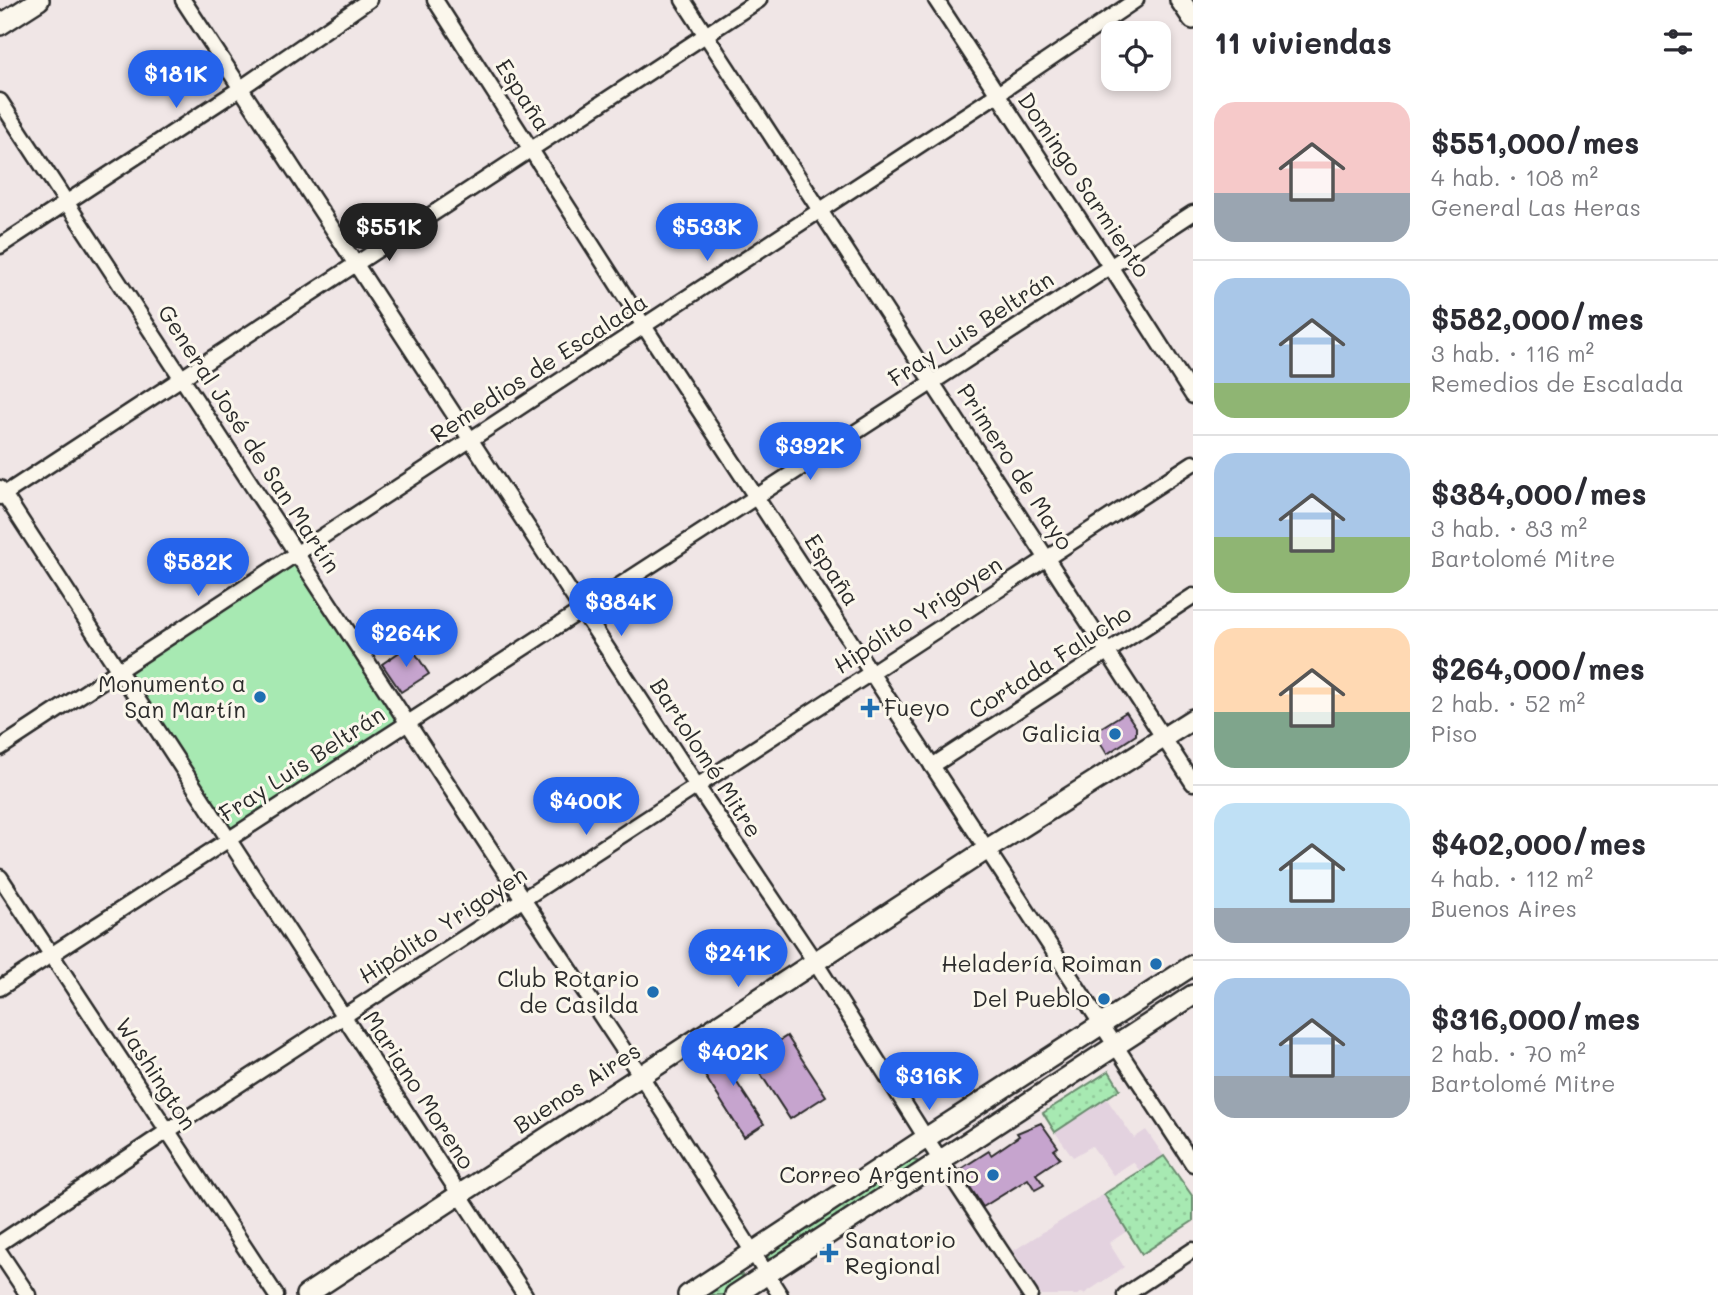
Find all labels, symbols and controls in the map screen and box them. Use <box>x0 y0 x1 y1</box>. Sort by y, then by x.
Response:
map controls <box>1101 21 1171 91</box>
button: locate <box>1101 21 1171 91</box>
text: 11 viviendas <box>1214 22 1392 62</box>
icon: filters <box>1659 23 1697 61</box>
pin: $181K <box>127 50 225 110</box>
street label: España <box>489 53 558 136</box>
text: $181K <box>144 58 208 88</box>
street label: Domingo Sarmiento <box>1012 86 1158 283</box>
text: $551,000/mes <box>1431 122 1639 162</box>
icon: home <box>1270 130 1354 214</box>
text: 4 hab. · 108 m² <box>1431 162 1598 192</box>
text: General Las Heras <box>1431 192 1641 222</box>
pin: $551K <box>340 204 438 263</box>
pin: $533K <box>658 204 756 263</box>
text: $551K <box>356 211 422 241</box>
text: $533K <box>672 211 742 241</box>
street label: Fray Luis Beltrán <box>882 263 1059 393</box>
street label: Remedios de Escalada <box>424 286 653 449</box>
text: $582,000/mes <box>1431 298 1644 338</box>
street label: General José de San Martín <box>152 299 348 578</box>
icon: home <box>1270 306 1354 390</box>
text: 3 hab. · 116 m² <box>1431 338 1594 368</box>
text: Remedios de Escalada <box>1431 368 1684 398</box>
street label: Primero de Mayo <box>951 378 1081 555</box>
pin: $392K <box>761 422 859 482</box>
text: $392K <box>775 430 845 460</box>
text: $384,000/mes <box>1431 473 1647 513</box>
icon: home <box>1270 481 1354 565</box>
text: 3 hab. · 83 m² <box>1431 513 1587 543</box>
street label: España <box>798 528 867 611</box>
pin: $582K <box>149 538 247 598</box>
text: Bartolomé Mitre <box>1431 543 1616 573</box>
text: $582K <box>163 546 233 576</box>
street label: Hipólito Yrigoyen <box>828 549 1007 680</box>
pin: $384K <box>572 578 670 638</box>
text: $384K <box>585 586 657 616</box>
street label: Cortada Falucho <box>962 597 1136 725</box>
pin: $264K <box>357 610 455 669</box>
text: $264K <box>371 617 441 647</box>
text: $264,000/mes <box>1431 648 1645 688</box>
icon: home <box>1270 656 1354 740</box>
place label: Monumento a San Martín <box>98 668 246 724</box>
street label: Bartolomé Mitre <box>644 672 770 843</box>
text: 2 hab. · 52 m² <box>1431 688 1585 718</box>
marker: Monumento a San Martín <box>252 689 268 705</box>
place label: Fueyo <box>884 692 949 722</box>
street label: Fray Luis Beltrán <box>213 698 390 828</box>
marker: Fueyo <box>862 700 878 716</box>
place label: Galicia <box>1022 718 1101 748</box>
text: Piso <box>1431 718 1477 748</box>
marker: Galicia <box>1107 726 1123 742</box>
pin: $400K <box>537 778 635 837</box>
text: $400K <box>549 785 623 815</box>
text: $402,000/mes <box>1431 823 1646 863</box>
icon: home <box>1270 831 1354 915</box>
street label: Hipólito Yrigoyen <box>353 859 532 990</box>
text: 4 hab. · 112 m² <box>1431 863 1593 893</box>
text: Buenos Aires <box>1431 893 1577 923</box>
pin: $241K <box>689 930 787 989</box>
text: $241K <box>705 937 771 967</box>
place label: Heladería Roiman <box>941 948 1142 978</box>
marker: Heladería Roiman <box>1148 956 1164 972</box>
place label: Club Rotario de Casilda <box>497 963 639 1019</box>
place label: Del Pueblo <box>972 983 1090 1013</box>
marker: Club Rotario de Casilda <box>645 984 661 1000</box>
marker: Del Pueblo <box>1096 991 1112 1007</box>
text: $316,000/mes <box>1431 998 1640 1038</box>
street label: Mariano Moreno <box>357 1004 482 1175</box>
icon: home <box>1270 1006 1354 1090</box>
street label: Washington <box>109 1011 204 1135</box>
pin: $402K <box>684 1028 782 1088</box>
street label: Buenos Aires <box>507 1035 646 1139</box>
text: $402K <box>697 1036 769 1066</box>
text: 2 hab. · 70 m² <box>1431 1038 1586 1068</box>
pin: $316K <box>880 1052 978 1112</box>
text: $316K <box>895 1060 963 1090</box>
text: Bartolomé Mitre <box>1431 1068 1616 1098</box>
place label: Correo Argentino <box>779 1159 979 1189</box>
marker: Correo Argentino <box>985 1167 1001 1183</box>
place label: Sanatorio Regional <box>845 1224 955 1280</box>
marker: Sanatorio Regional <box>819 1243 839 1263</box>

